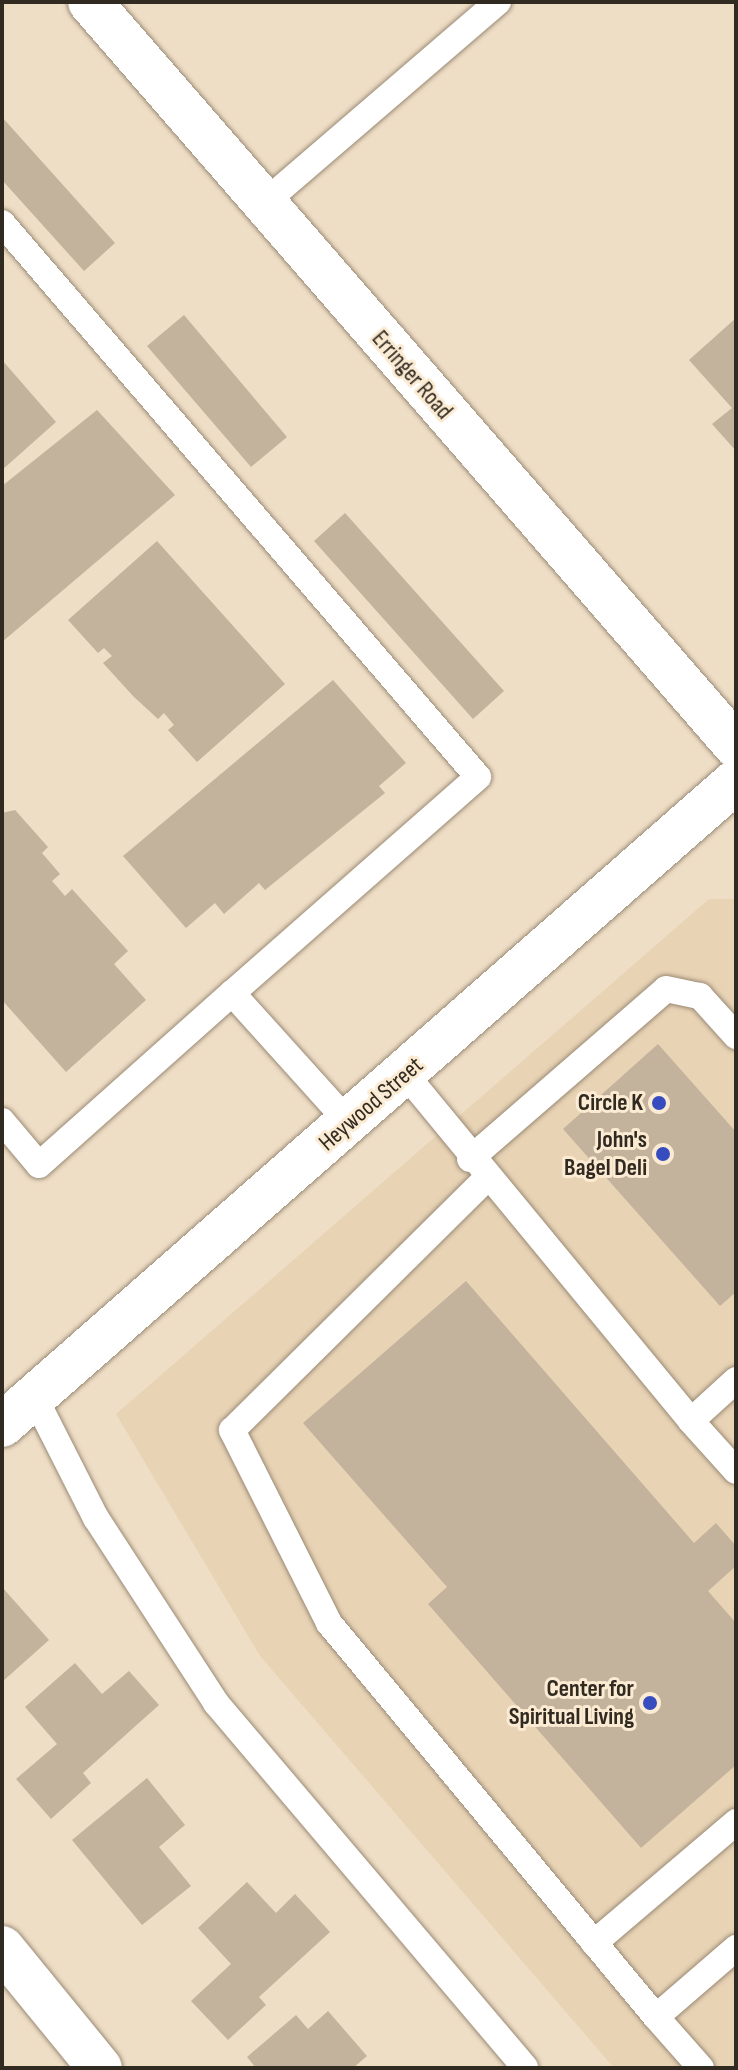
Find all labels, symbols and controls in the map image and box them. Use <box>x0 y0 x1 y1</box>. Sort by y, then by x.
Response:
street label: Erringer Road <box>366 325 458 425</box>
street label: Heywood Street <box>313 1051 429 1157</box>
place label: Circle K <box>578 1089 643 1117</box>
marker: Circle K <box>650 1094 668 1112</box>
place label: John's Bagel Deli <box>564 1126 647 1182</box>
marker: John's Bagel Deli <box>654 1145 672 1163</box>
place label: Center for Spiritual Living <box>509 1675 634 1731</box>
marker: Center for Spiritual Living <box>641 1694 659 1712</box>

